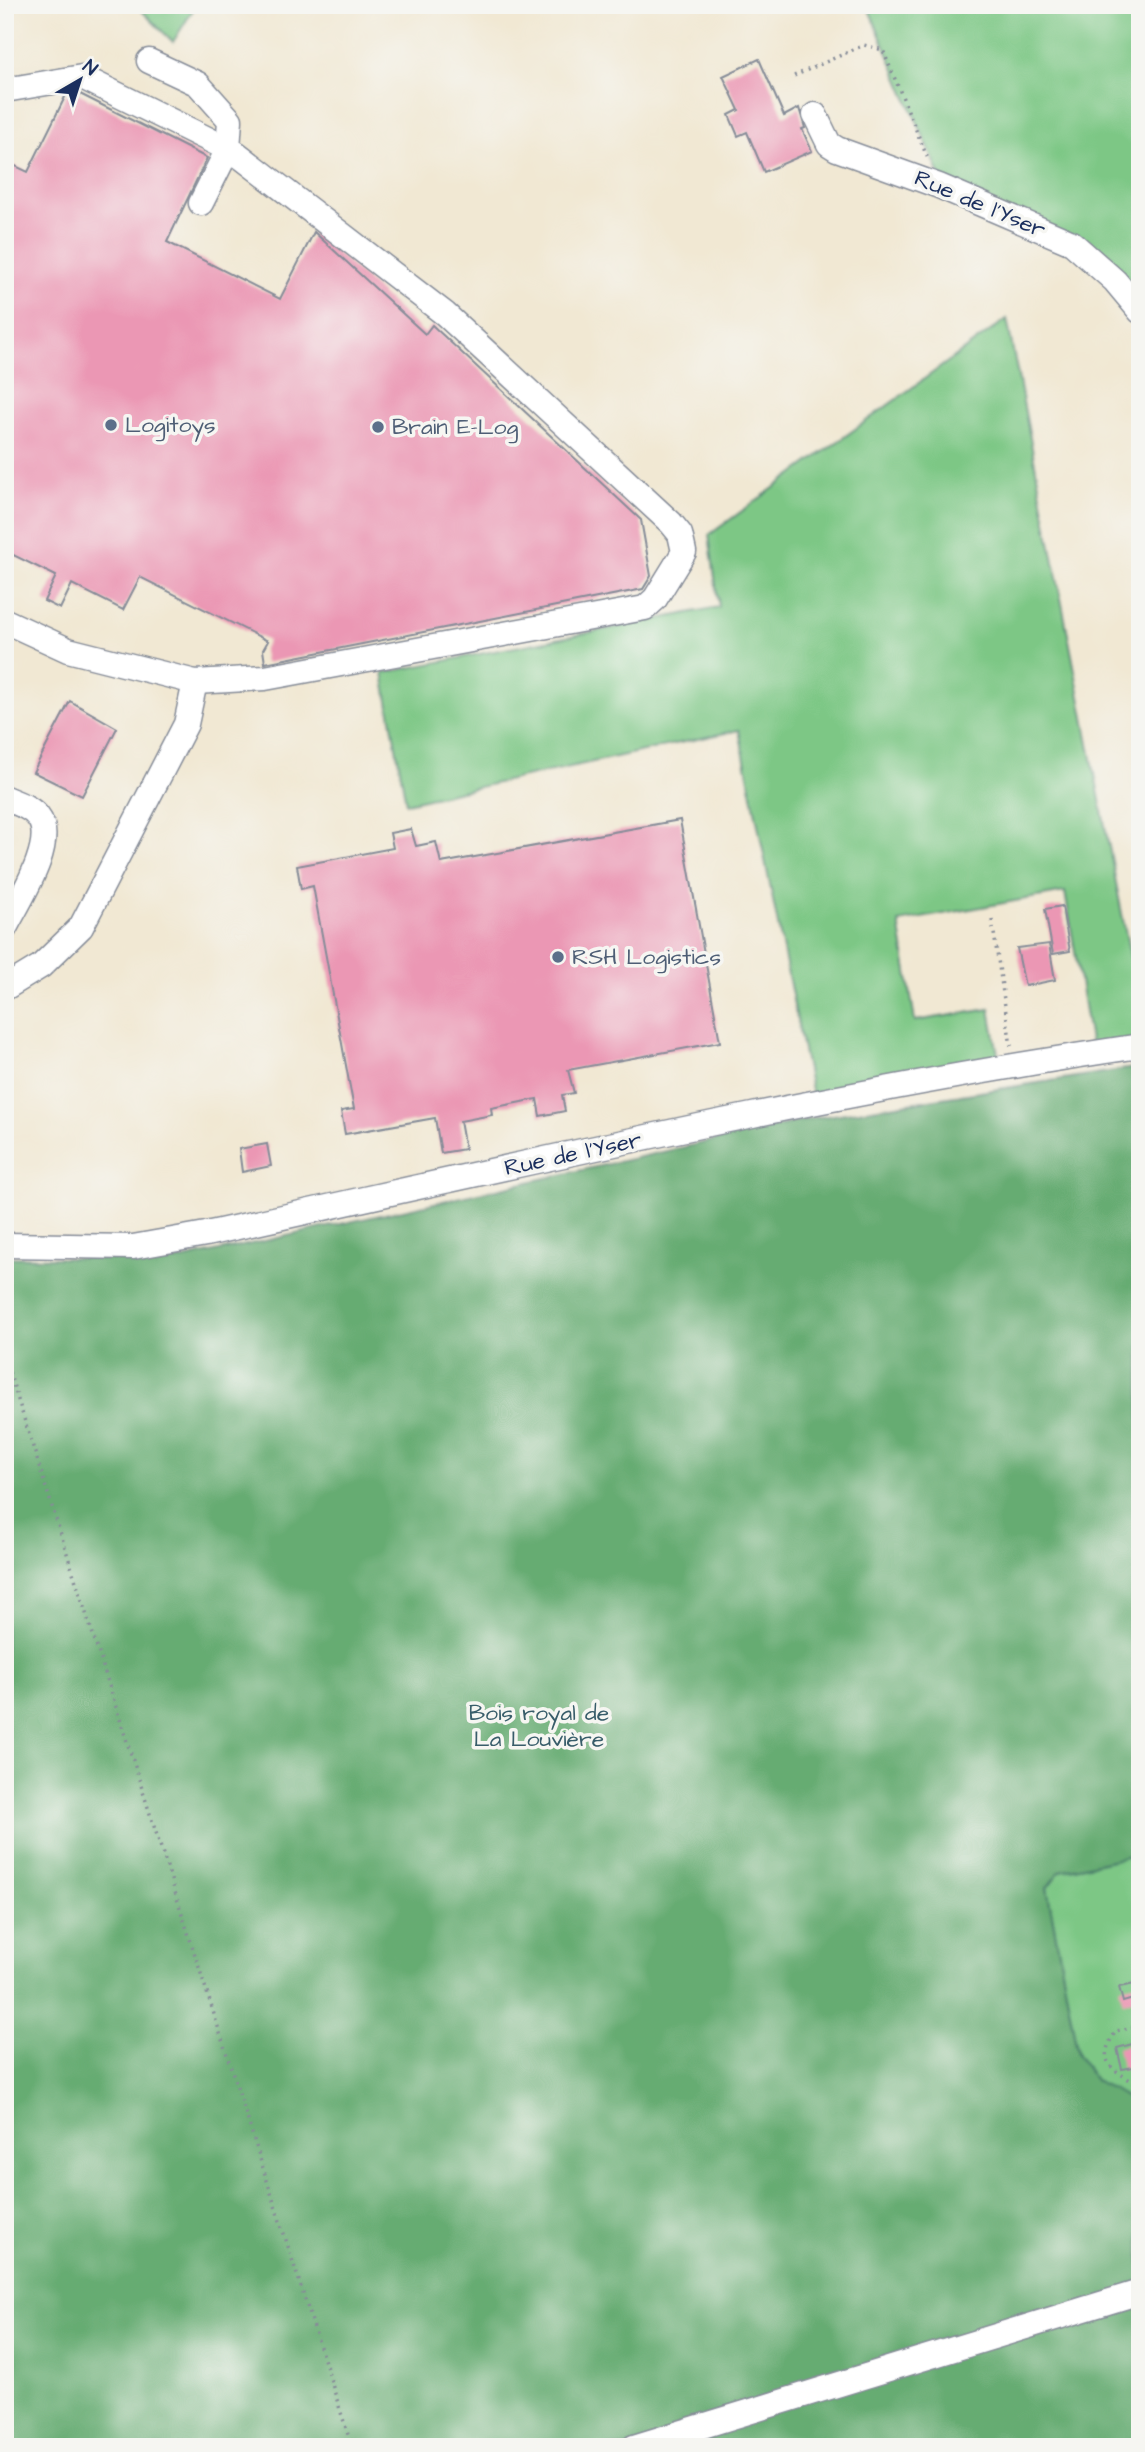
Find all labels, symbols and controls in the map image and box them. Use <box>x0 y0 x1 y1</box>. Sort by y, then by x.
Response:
north arrow <box>46 46 116 116</box>
text: N <box>77 54 103 82</box>
street label: Rue de l'Yser <box>910 162 1051 246</box>
place label: Logitoys <box>125 409 216 442</box>
place label: Brain E-Log <box>392 411 519 444</box>
marker: Logitoys <box>103 417 119 433</box>
marker: Brain E-Log <box>370 419 386 435</box>
place label: RSH Logistics <box>572 941 721 974</box>
marker: RSH Logistics <box>550 949 566 965</box>
street label: Rue de l'Yser <box>501 1124 645 1184</box>
park label: Bois royal de La Louvière <box>469 1697 609 1755</box>

